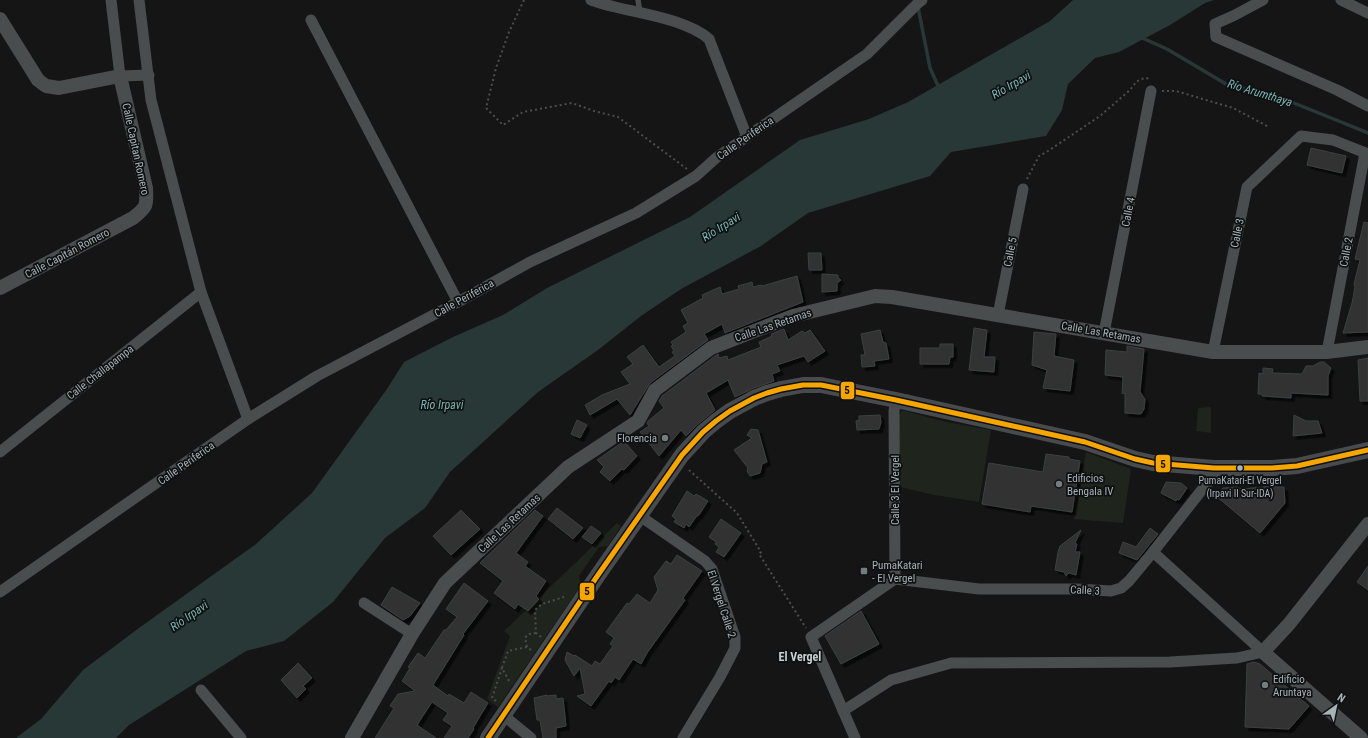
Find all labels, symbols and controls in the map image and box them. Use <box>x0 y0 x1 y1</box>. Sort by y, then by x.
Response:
water label: Río Irpavi <box>989 68 1033 102</box>
water label: Río Arumthaya <box>1226 77 1294 109</box>
street label: Calle Capitan Romero <box>119 102 152 197</box>
street label: Calle Periferica <box>715 114 776 163</box>
street label: Calle 4 <box>1119 196 1138 228</box>
water label: Río Irpavi <box>699 210 743 244</box>
street label: Calle 3 <box>1228 217 1247 249</box>
street label: Calle Capitán Romero <box>23 226 112 281</box>
street label: Calle 5 <box>1001 236 1020 268</box>
street label: Calle 2 <box>1337 236 1356 268</box>
street label: Calle Periferica <box>432 277 496 320</box>
street label: Calle Las Retamas <box>733 306 813 345</box>
street label: Calle Las Retamas <box>1060 319 1142 346</box>
street label: Calle Challapampa <box>64 342 136 402</box>
line badge: 5 <box>840 381 855 400</box>
text: 5 <box>844 384 850 397</box>
water label: Río Irpavi <box>421 398 464 412</box>
place label: Florencia <box>617 432 657 445</box>
marker: Florencia <box>660 433 670 443</box>
street label: Calle Periferica <box>156 439 217 488</box>
line badge: 5 <box>1155 454 1171 473</box>
street label: Calle 3 El Vergel <box>889 455 902 525</box>
text: 5 <box>1160 458 1166 471</box>
marker: PumaKatari-El Vergel (Irpavi II Sur-IDA) <box>1235 463 1245 473</box>
place label: Edificios Bengala IV <box>1067 472 1113 498</box>
place label: PumaKatari-El Vergel (Irpavi II Sur-IDA) <box>1198 475 1282 500</box>
marker: Edificios Bengala IV <box>1054 479 1064 489</box>
street label: Calle Las Retamas <box>476 491 543 556</box>
place label: PumaKatari - El Vergel <box>872 559 923 585</box>
marker: PumaKatari - El Vergel <box>859 566 869 576</box>
street label: El Vergel Calle 2 <box>705 569 739 640</box>
line badge: 5 <box>579 582 595 601</box>
street label: Calle 3 <box>1070 583 1100 598</box>
text: 5 <box>584 585 590 598</box>
water label: Río Irpavi <box>167 598 211 634</box>
district label: El Vergel <box>779 650 821 664</box>
place label: Edificio Aruntaya <box>1273 673 1312 699</box>
marker: Edificio Aruntaya <box>1260 680 1270 690</box>
north arrow <box>1316 686 1356 726</box>
text: N <box>1335 691 1348 705</box>

